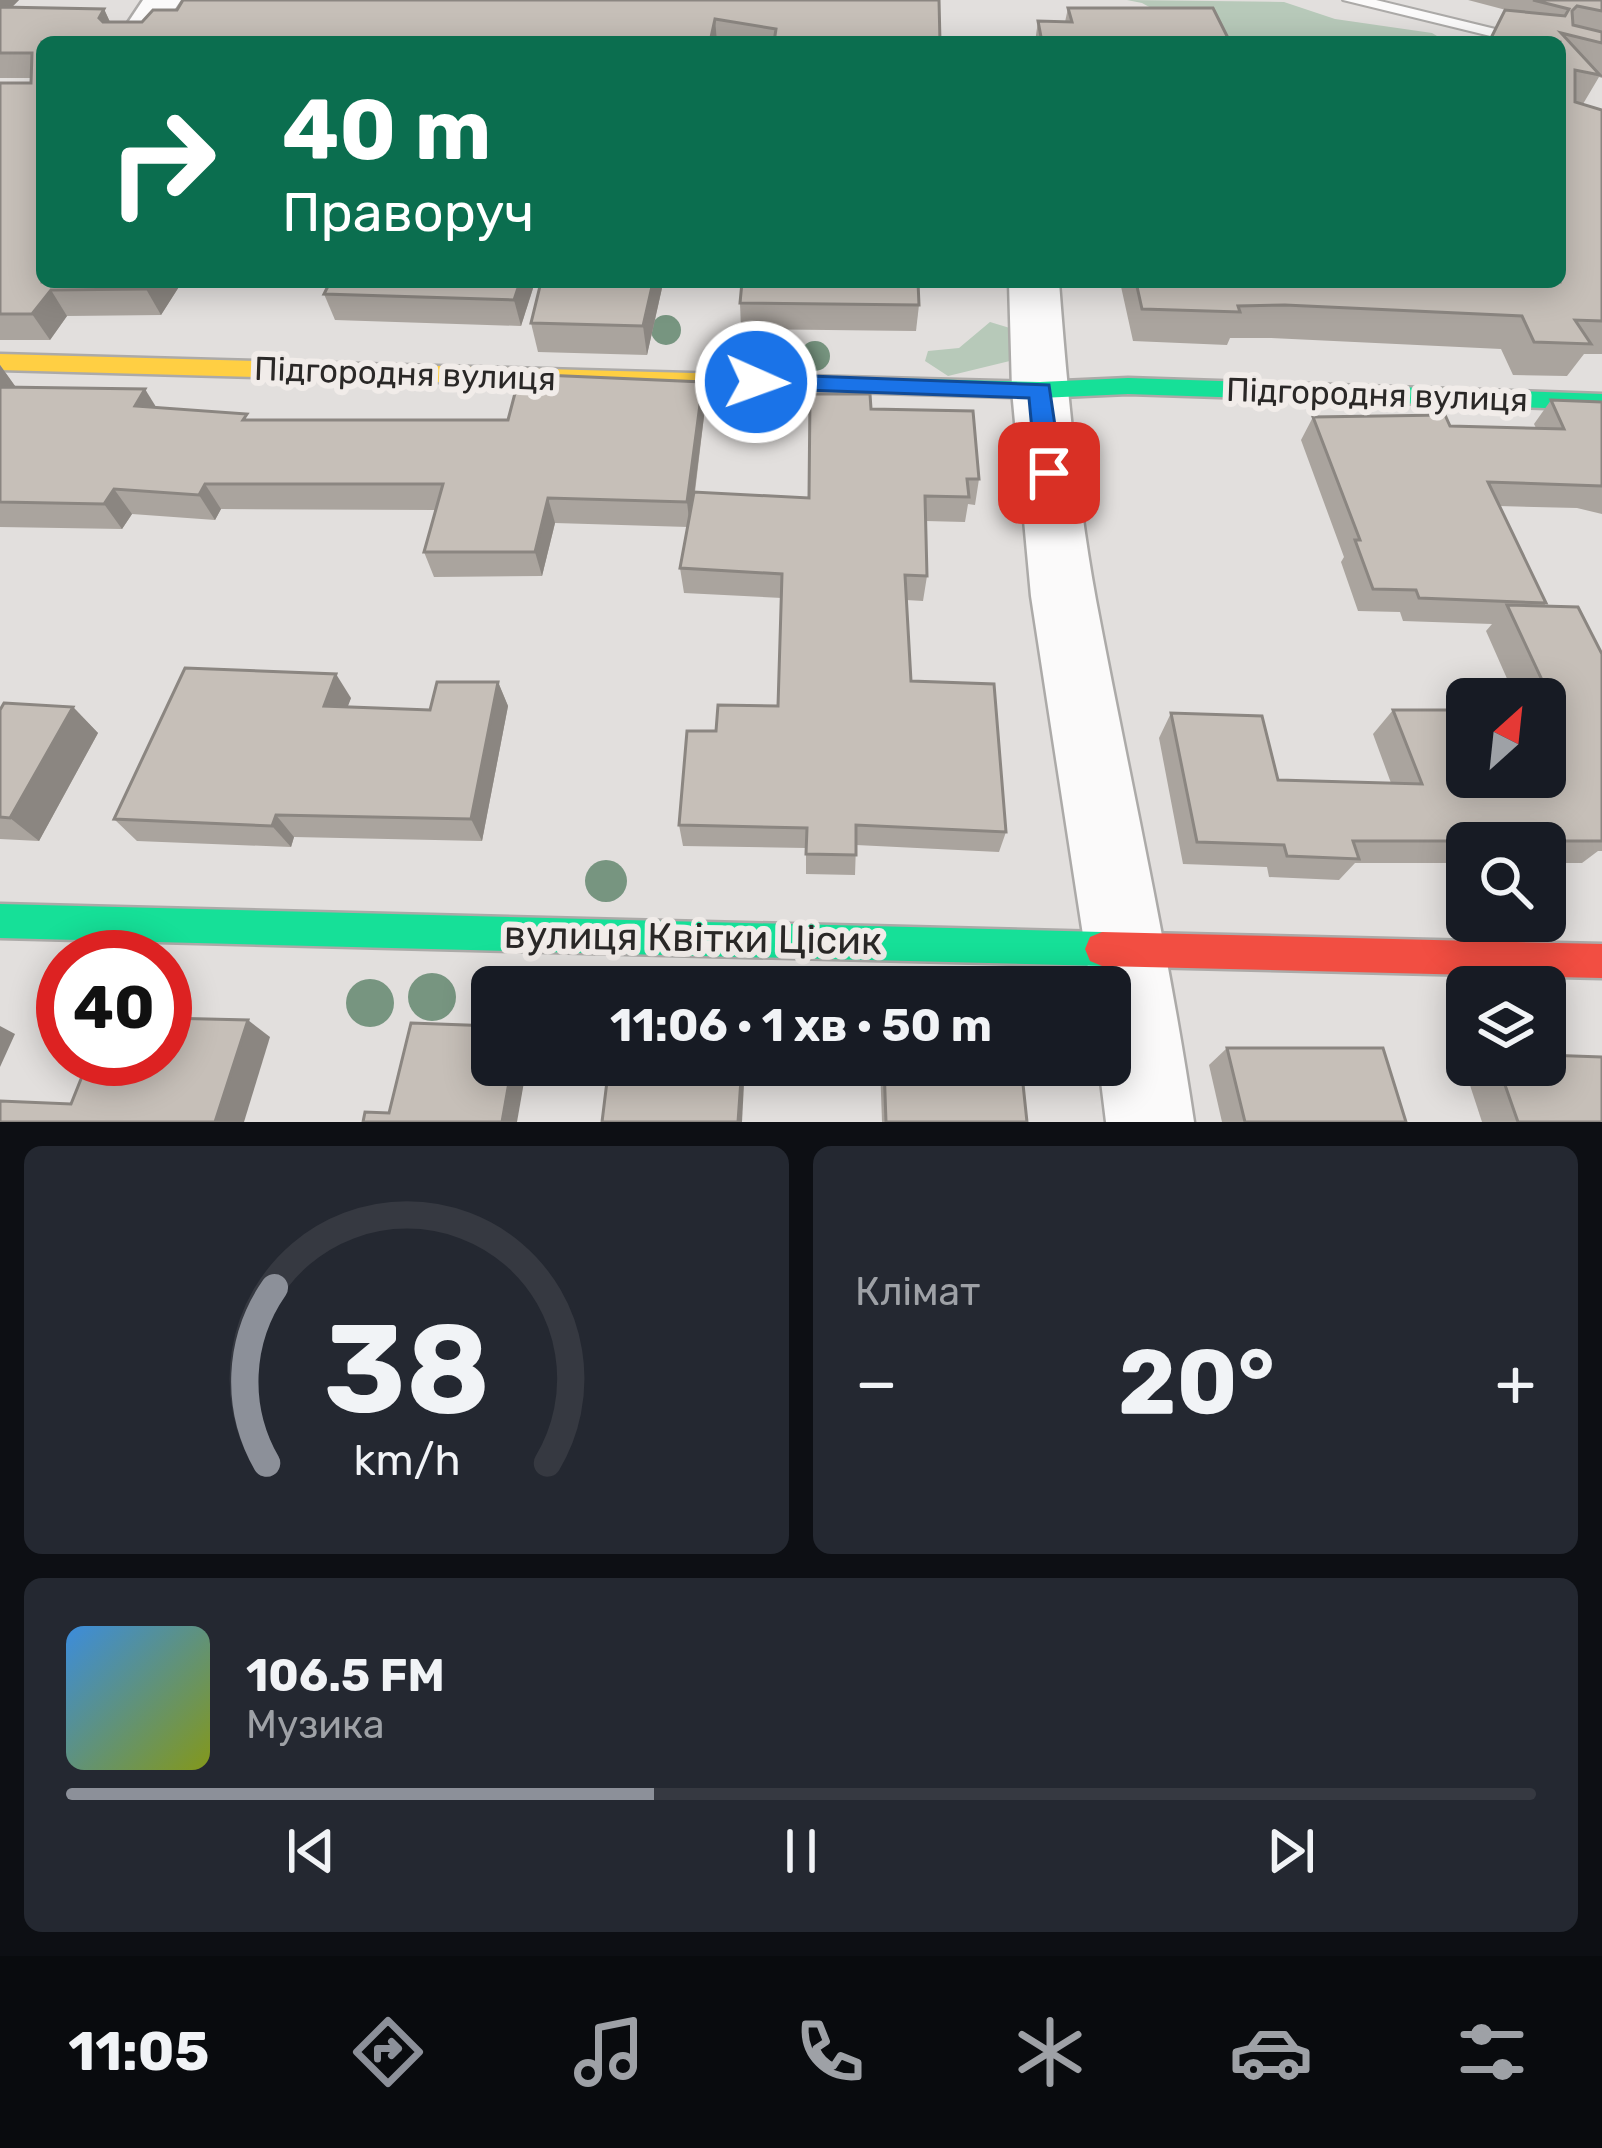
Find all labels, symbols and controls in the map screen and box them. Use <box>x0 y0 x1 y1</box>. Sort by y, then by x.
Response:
text: 40 m <box>282 80 491 180</box>
icon: right <box>84 84 240 240</box>
text: Праворуч <box>282 181 534 245</box>
position arrow <box>693 319 819 445</box>
street label: Підгородня вулиця <box>253 349 557 398</box>
street label: Підгородня вулиця <box>1225 370 1529 419</box>
pin <box>998 422 1100 524</box>
icon: arrive <box>1016 440 1082 506</box>
north arrow <box>1446 678 1566 798</box>
map controls <box>1446 678 1566 1086</box>
button: search <box>1446 822 1566 942</box>
street label: вулиця Квітки Цісик <box>504 912 882 964</box>
speed limit sign: 40 <box>36 930 192 1086</box>
button: layers <box>1446 966 1566 1086</box>
text: 11:06 · 1 хв · 50 m <box>610 999 992 1052</box>
text: Клімат <box>855 1269 980 1315</box>
text: 38 <box>323 1295 490 1443</box>
text: 20° <box>1118 1329 1275 1436</box>
text: − <box>855 1343 898 1422</box>
text: + <box>1495 1343 1536 1422</box>
text: km/h <box>353 1435 460 1486</box>
text: 106.5 FM <box>246 1649 445 1702</box>
text: Музика <box>246 1702 385 1748</box>
icon: previous <box>278 1818 344 1884</box>
icon: pause <box>768 1818 834 1884</box>
icon: next <box>1258 1818 1324 1884</box>
icon: directions <box>346 2010 430 2094</box>
icon: music <box>567 2010 651 2094</box>
icon: phone <box>788 2010 872 2094</box>
icon: climate <box>1008 2010 1092 2094</box>
icon: car <box>1229 2010 1313 2094</box>
icon: filters <box>1450 2010 1534 2094</box>
text: 11:05 <box>68 2020 209 2084</box>

